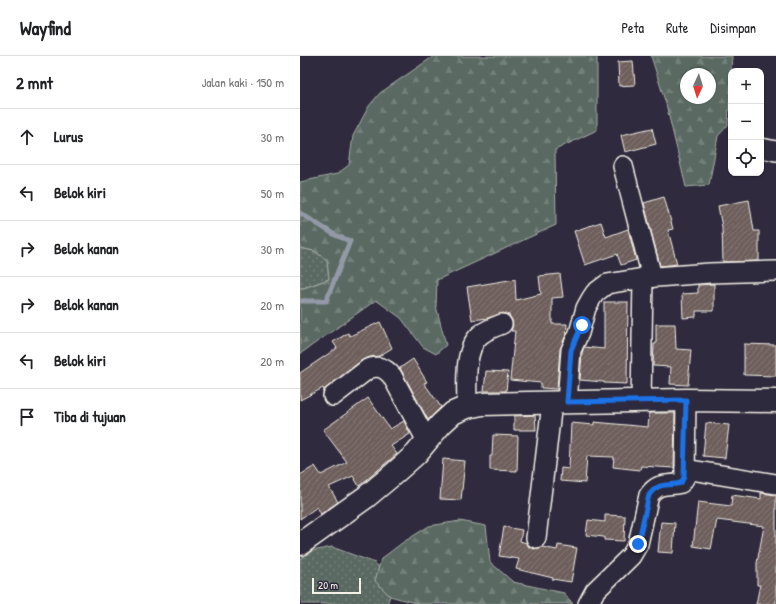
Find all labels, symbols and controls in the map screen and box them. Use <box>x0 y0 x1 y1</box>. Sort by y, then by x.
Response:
text: Wayfind <box>20 15 71 41</box>
text: Peta <box>621 18 644 37</box>
text: Rute <box>666 18 688 37</box>
text: Disimpan <box>710 18 756 37</box>
north arrow <box>680 68 716 104</box>
map controls <box>728 68 764 176</box>
button: + <box>728 68 764 104</box>
text: 2 mnt <box>16 71 53 94</box>
text: Jalan kaki · 150 m <box>201 73 284 91</box>
button: − <box>728 104 764 140</box>
icon: ahead <box>16 126 38 148</box>
text: Lurus <box>54 126 83 147</box>
text: 30 m <box>261 128 284 146</box>
button: locate <box>728 140 764 176</box>
icon: left <box>16 182 38 204</box>
text: Belok kiri <box>54 182 106 203</box>
text: 50 m <box>261 184 284 202</box>
icon: right <box>16 238 38 260</box>
text: Belok kanan <box>54 238 119 259</box>
text: 30 m <box>261 240 284 258</box>
icon: right <box>16 294 38 316</box>
text: Belok kanan <box>54 294 119 315</box>
text: 20 m <box>260 296 284 314</box>
route start <box>573 316 591 334</box>
icon: left <box>16 350 38 372</box>
text: Belok kiri <box>54 350 106 371</box>
text: 20 m <box>260 352 284 370</box>
icon: arrive <box>16 406 38 428</box>
text: Tiba di tujuan <box>54 406 126 427</box>
route end <box>629 535 647 553</box>
scale bar <box>312 576 361 595</box>
text: 20 m <box>318 578 338 592</box>

